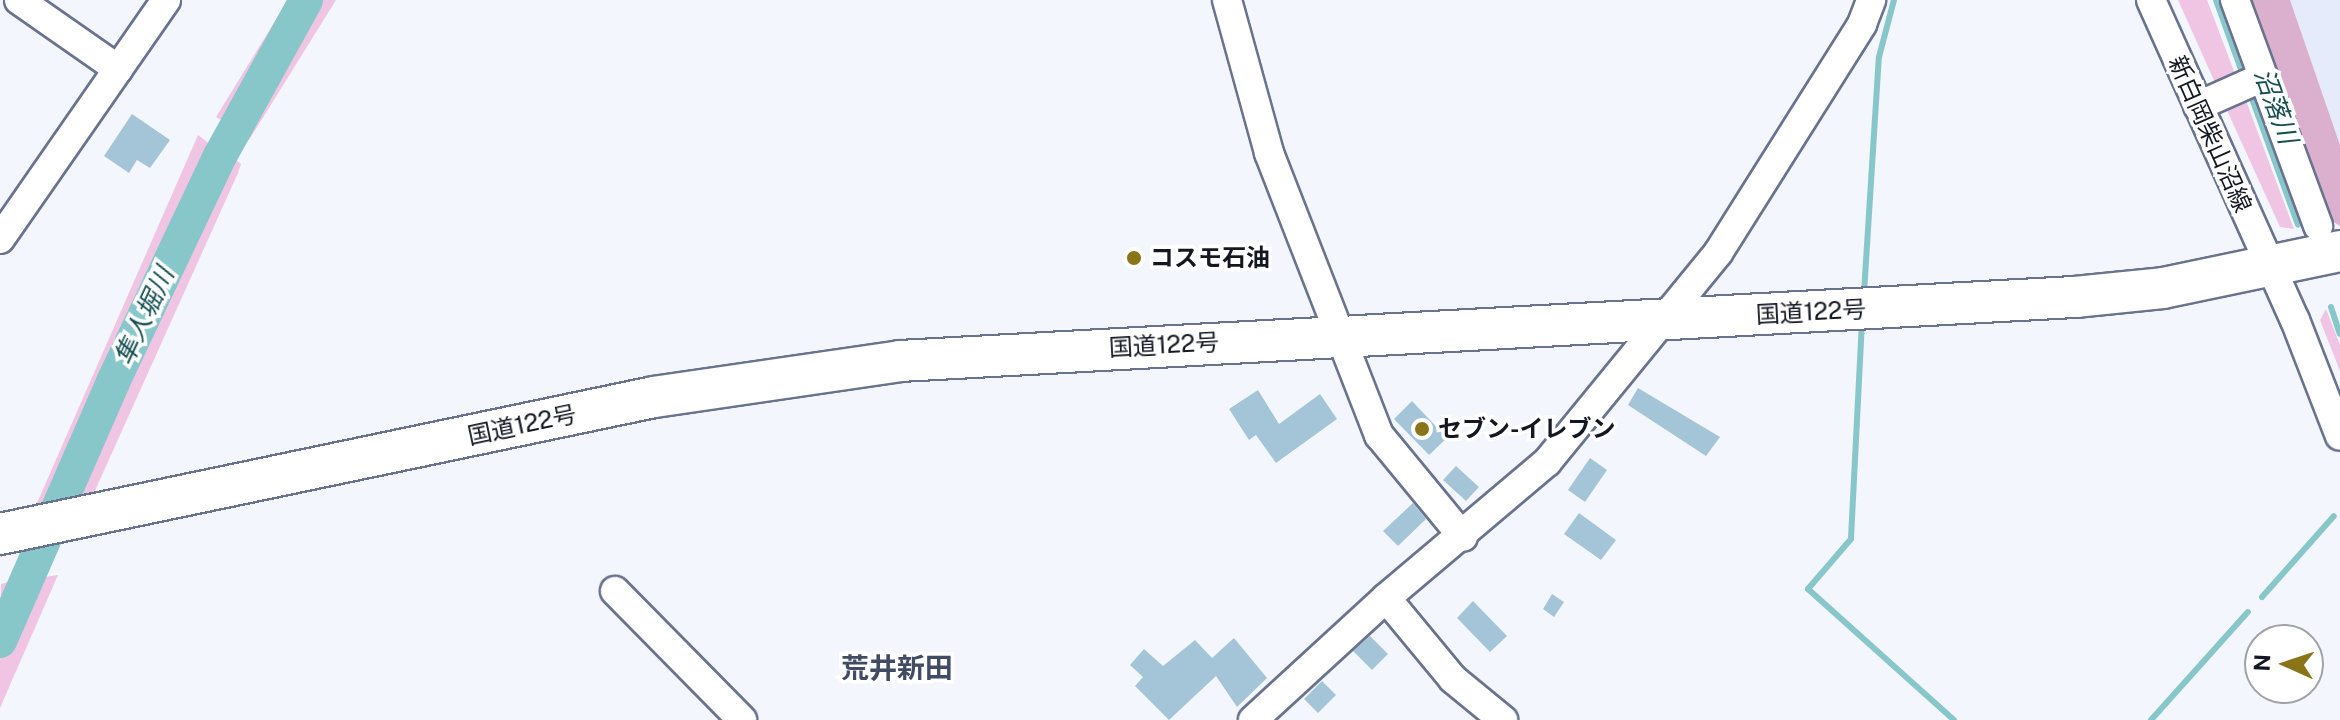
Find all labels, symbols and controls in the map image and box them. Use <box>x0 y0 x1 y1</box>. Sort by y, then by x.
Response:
street label: 新白岡柴山沼線 <box>2163 51 2257 217</box>
water label: 沼落川 <box>2248 64 2304 148</box>
place label: コスモ石油 <box>1150 244 1270 272</box>
marker: コスモ石油 <box>1125 249 1143 267</box>
water label: 隼人堀川 <box>108 262 180 370</box>
street label: 国道122号 <box>1755 295 1867 329</box>
street label: 国道122号 <box>1108 328 1220 362</box>
street label: 国道122号 <box>465 399 579 451</box>
place label: セブン-イレブン <box>1438 415 1615 443</box>
marker: セブン-イレブン <box>1413 420 1431 438</box>
north arrow <box>2244 624 2324 704</box>
district label: 荒井新田 <box>841 651 953 685</box>
text: N <box>2249 654 2275 672</box>

